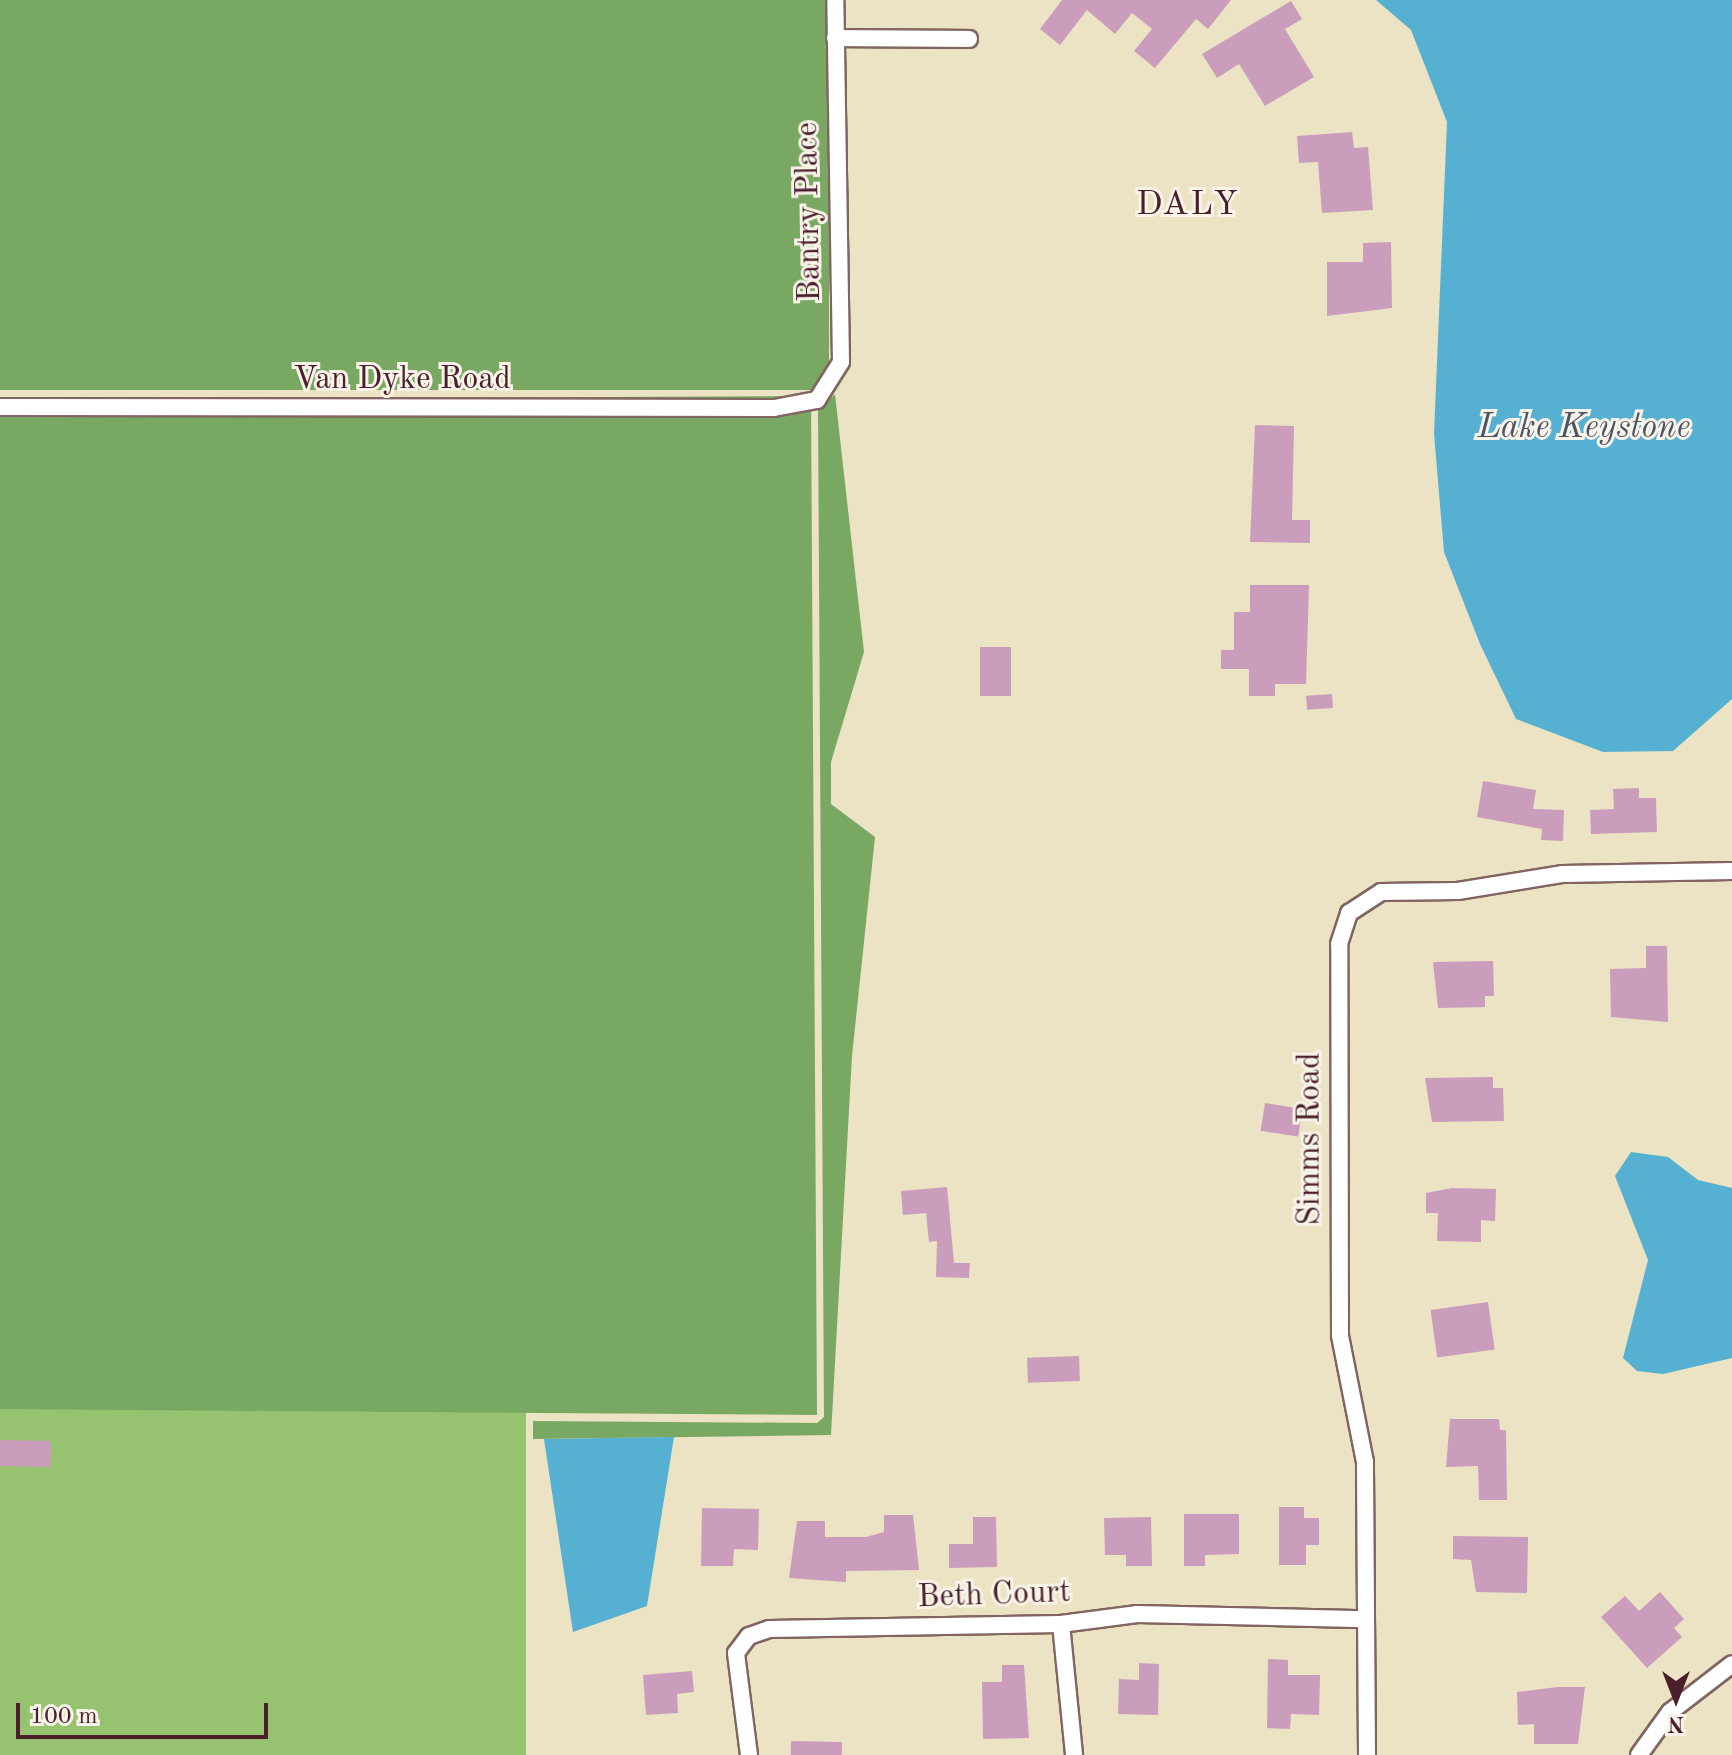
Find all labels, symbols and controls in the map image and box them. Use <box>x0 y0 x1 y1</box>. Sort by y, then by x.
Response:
street label: Bantry Place <box>789 122 831 302</box>
district label: DALY <box>1136 186 1240 226</box>
street label: Van Dyke Road <box>293 361 511 399</box>
water label: Lake Keystone <box>1478 409 1690 449</box>
street label: Simms Road <box>1292 1052 1330 1226</box>
street label: Beth Court <box>917 1574 1071 1618</box>
north arrow <box>1636 1659 1716 1739</box>
scale bar <box>20 1687 272 1737</box>
text: 100 m <box>30 1705 98 1729</box>
text: N <box>1668 1712 1684 1734</box>

